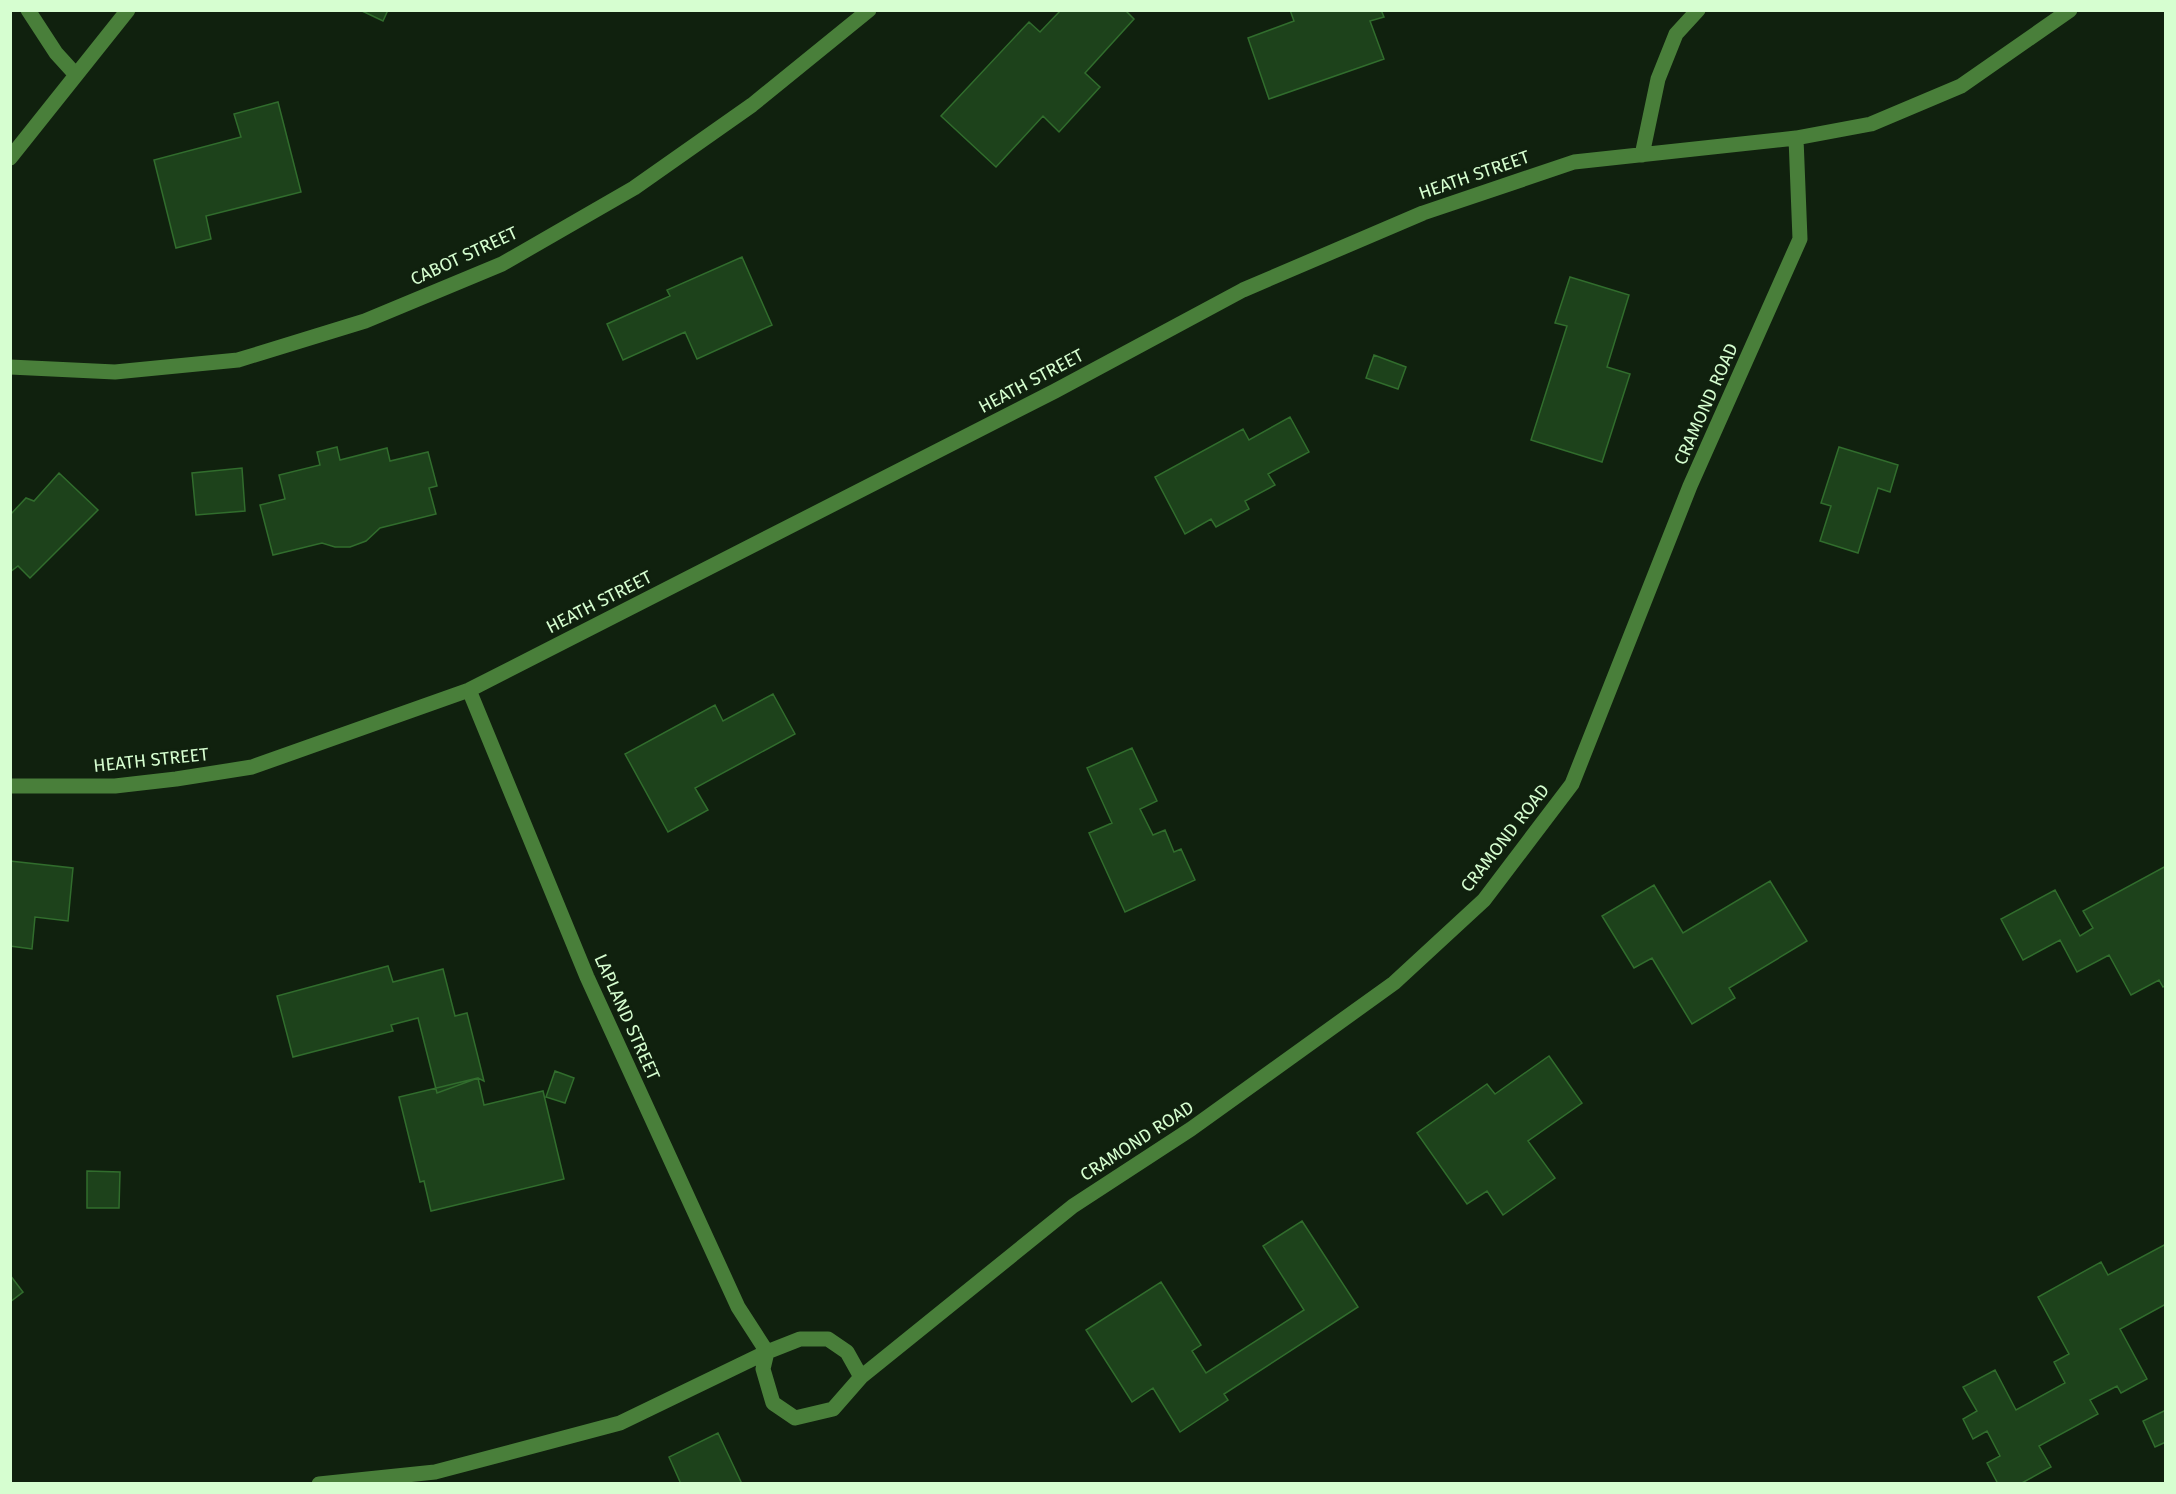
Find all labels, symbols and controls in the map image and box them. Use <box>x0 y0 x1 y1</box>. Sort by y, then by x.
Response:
street label: HEATH STREET <box>1416 146 1533 204</box>
street label: CABOT STREET <box>407 221 522 290</box>
street label: CRAMOND ROAD <box>1669 340 1743 468</box>
street label: HEATH STREET <box>975 344 1088 418</box>
street label: HEATH STREET <box>542 566 656 638</box>
street label: HEATH STREET <box>92 743 210 777</box>
street label: CRAMOND ROAD <box>1456 780 1554 896</box>
street label: LAPLAND STREET <box>589 950 665 1084</box>
street label: CRAMOND ROAD <box>1076 1096 1198 1186</box>

